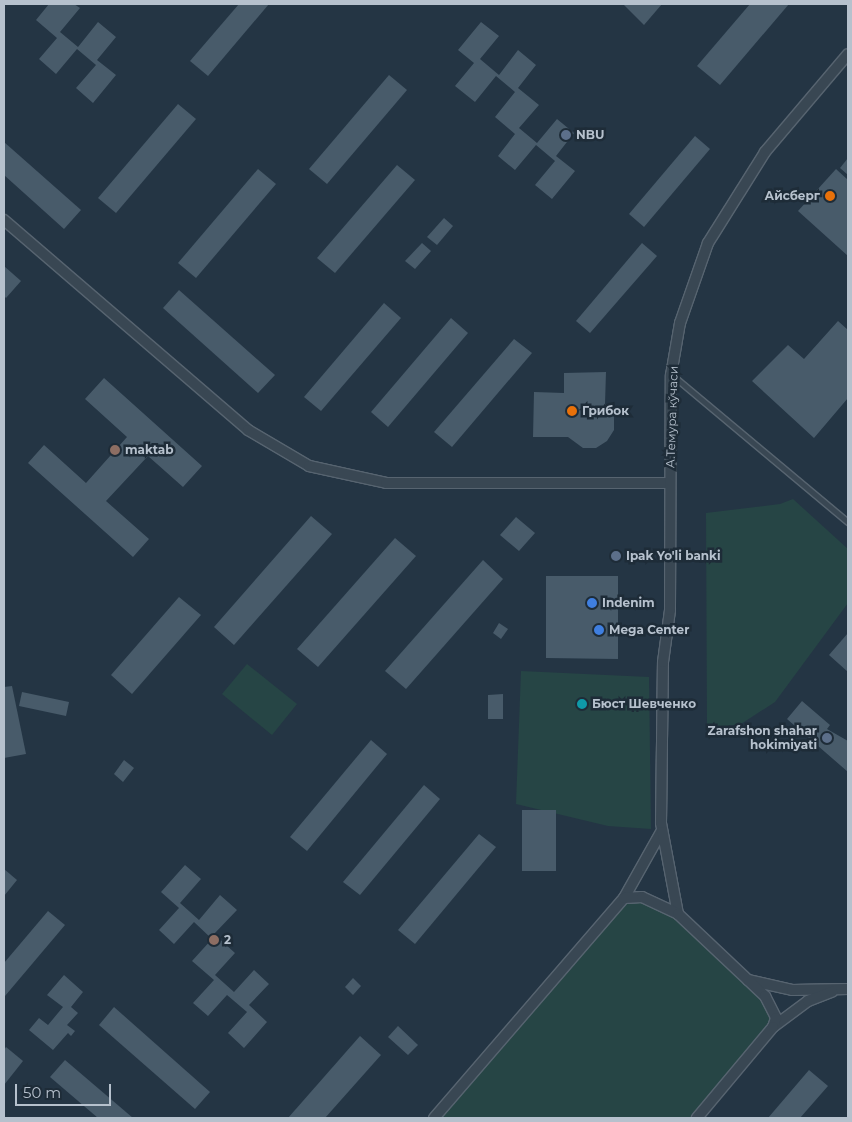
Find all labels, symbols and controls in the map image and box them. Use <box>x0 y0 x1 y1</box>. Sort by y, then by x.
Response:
place label: NBU <box>576 128 604 142</box>
marker: NBU <box>560 129 572 141</box>
place label: Айсберг <box>765 189 820 203</box>
marker: Айсберг <box>824 190 836 202</box>
street label: А.Темура кўчаси <box>663 366 681 468</box>
place label: Грибок <box>582 404 629 418</box>
marker: Грибок <box>566 405 578 417</box>
place label: maktab <box>125 443 174 457</box>
marker: maktab <box>109 444 121 456</box>
place label: Ipak Yo'li banki <box>626 549 721 563</box>
marker: Ipak Yo'li banki <box>610 550 622 562</box>
place label: Indenim <box>602 596 655 610</box>
marker: Indenim <box>586 597 598 609</box>
place label: Mega Center <box>609 623 689 637</box>
marker: Mega Center <box>593 624 605 636</box>
place label: Бюст Шевченко <box>592 697 696 711</box>
marker: Бюст Шевченко <box>576 698 588 710</box>
place label: Zarafshon shahar hokimiyati <box>708 724 817 752</box>
marker: Zarafshon shahar hokimiyati <box>821 732 833 744</box>
place label: 2 <box>224 933 231 947</box>
marker: 2 <box>208 934 220 946</box>
scale bar <box>18 1074 114 1106</box>
text: 50 m <box>23 1083 61 1102</box>

